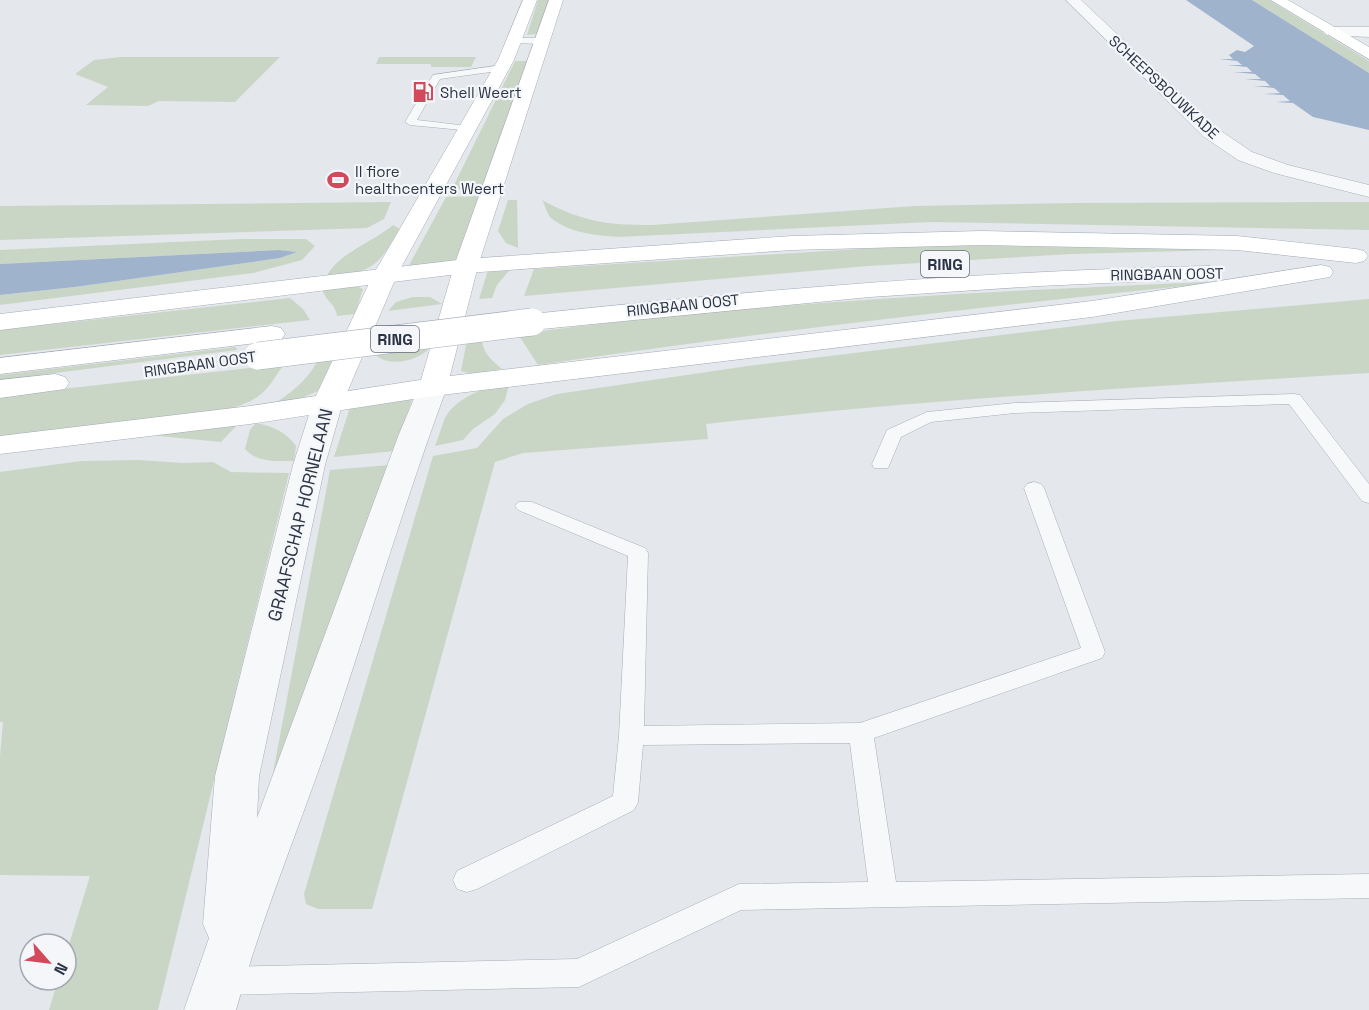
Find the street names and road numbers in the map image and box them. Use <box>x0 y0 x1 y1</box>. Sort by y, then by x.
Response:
street label: SCHEEPSBOUWKADE <box>1105 31 1223 143</box>
road number: RING <box>921 251 969 277</box>
street label: RINGBAAN OOST <box>1110 264 1224 284</box>
street label: RINGBAAN OOST <box>626 290 740 320</box>
road number: RING <box>371 326 419 352</box>
street label: RINGBAAN OOST <box>143 347 258 381</box>
street label: GRAAFSCHAP HORNELAAN <box>262 406 338 624</box>

